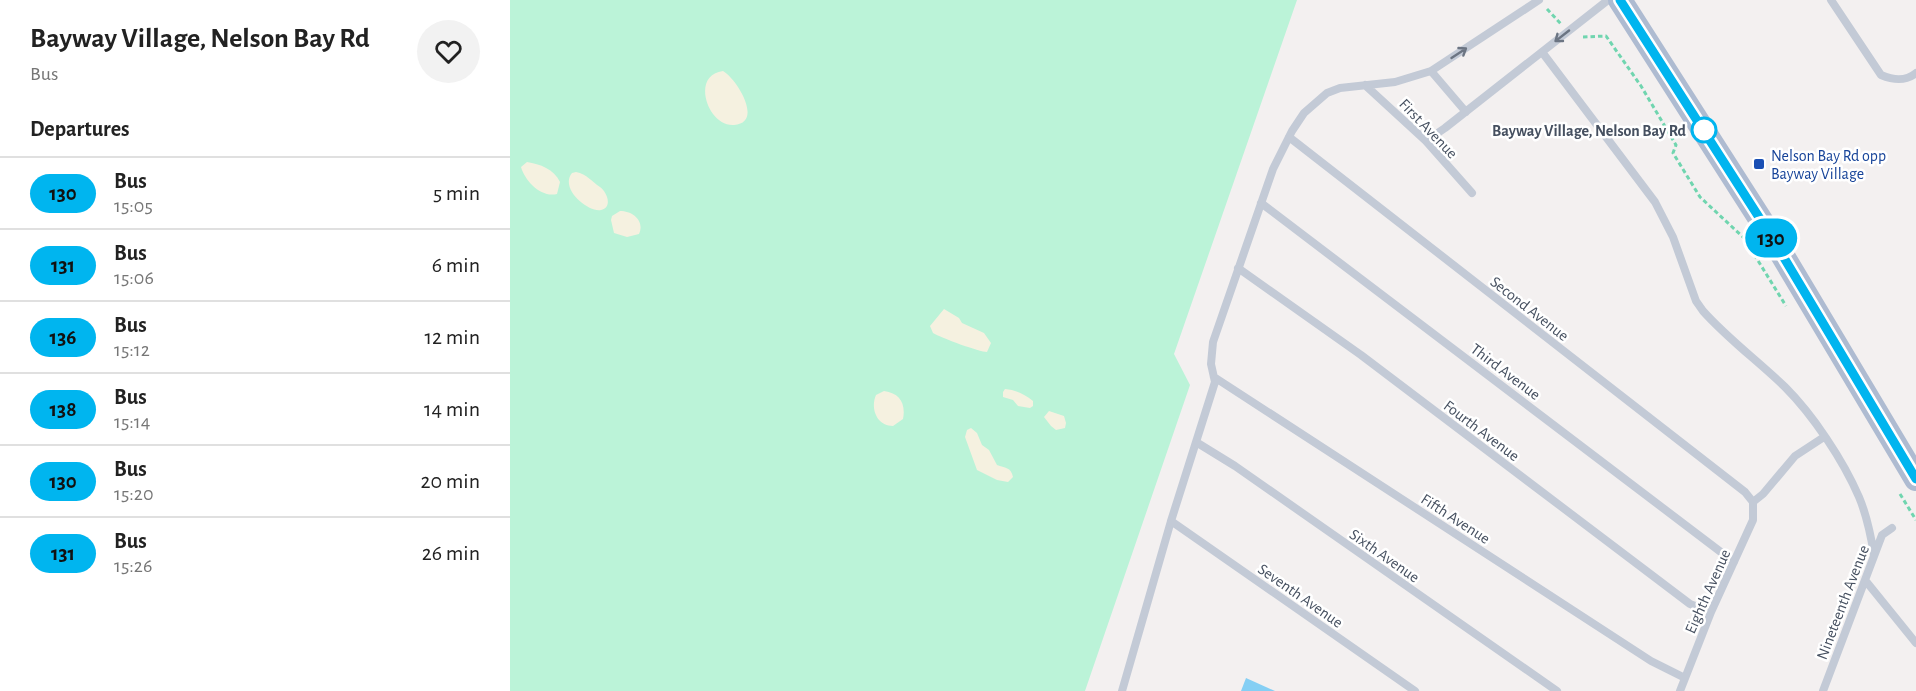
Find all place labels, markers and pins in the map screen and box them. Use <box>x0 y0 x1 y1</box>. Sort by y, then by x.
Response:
marker: Bayway Village, Nelson Bay Rd <box>1691 117 1717 143</box>
place label: Bayway Village, Nelson Bay Rd <box>1492 123 1687 140</box>
place label: Nelson Bay Rd opp Bayway Village <box>1771 148 1886 183</box>
marker: Nelson Bay Rd opp Bayway Village <box>1752 157 1766 171</box>

